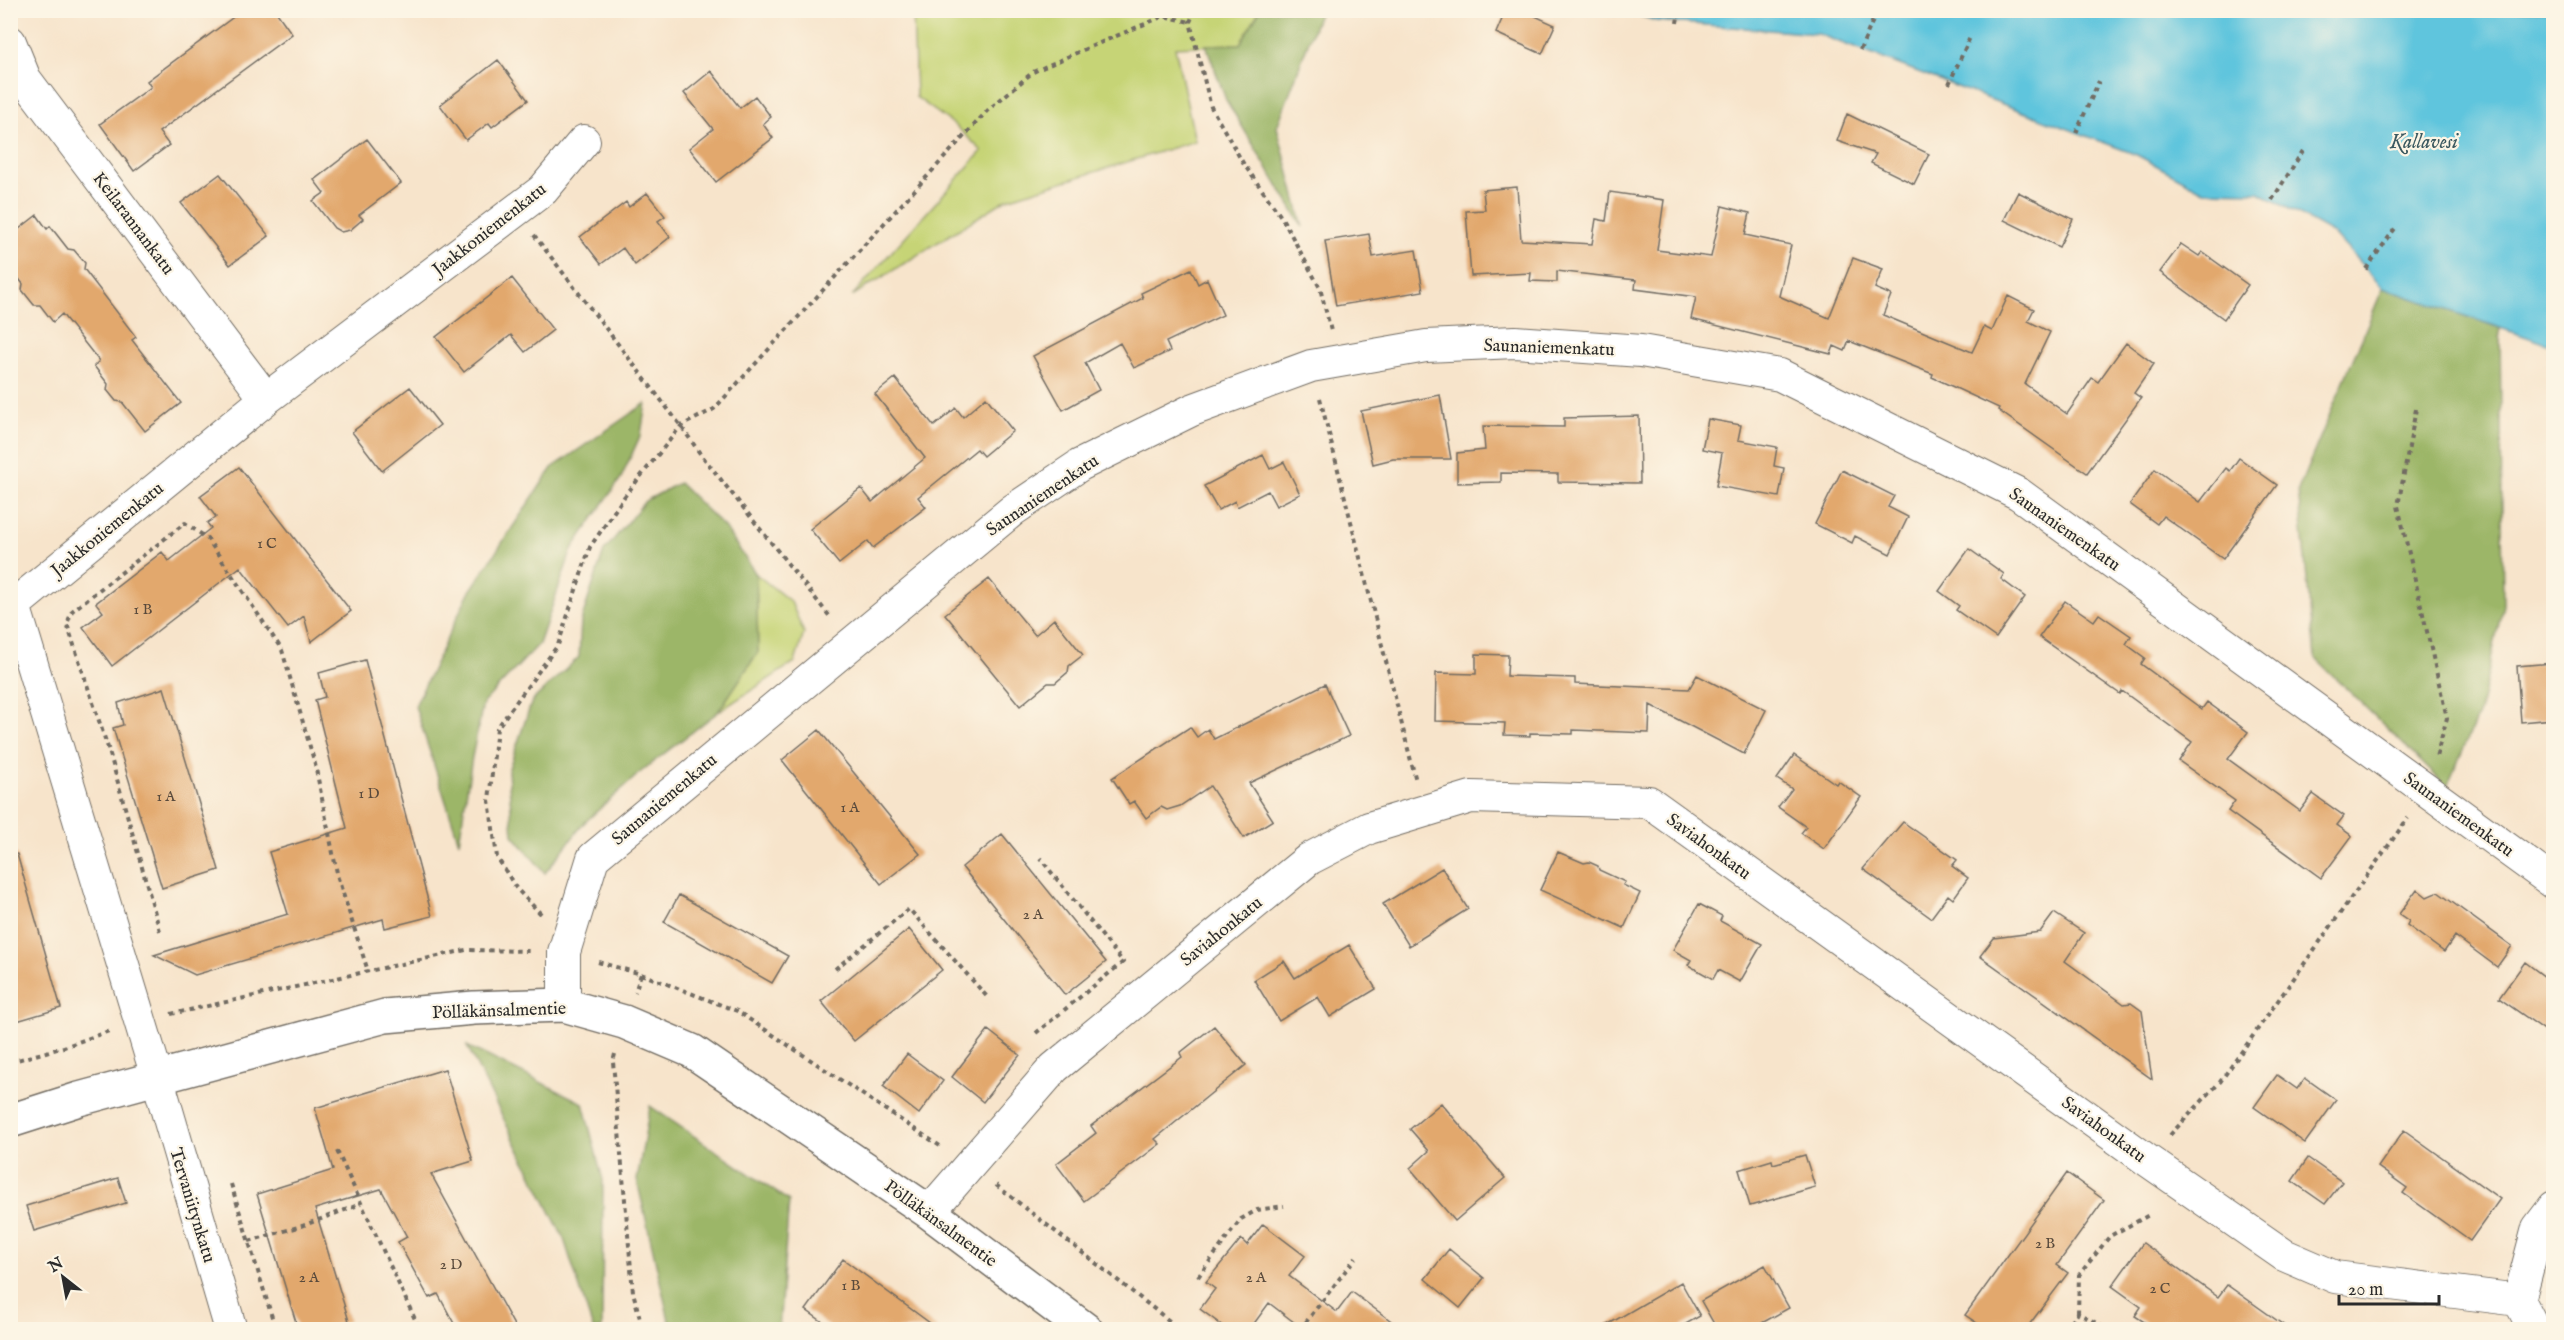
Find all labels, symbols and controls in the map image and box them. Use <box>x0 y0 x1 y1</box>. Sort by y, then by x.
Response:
water label: Kallavesi <box>2389 130 2459 155</box>
street label: Keilarannankatu <box>87 168 179 280</box>
street label: Jaakkoniemenkatu <box>427 179 552 283</box>
street label: Saunaniemenkatu <box>1483 335 1615 362</box>
street label: Saunaniemenkatu <box>982 450 1104 542</box>
street label: Jaakkoniemenkatu <box>45 478 169 584</box>
street label: Saunaniemenkatu <box>2004 483 2124 577</box>
house number: 1 C <box>257 534 277 553</box>
house number: 1 B <box>134 600 152 619</box>
street label: Saunaniemenkatu <box>607 749 723 851</box>
street label: Saunaniemenkatu <box>2398 767 2518 863</box>
house number: 1 D <box>359 784 379 803</box>
house number: 1 A <box>157 787 176 806</box>
house number: 1 A <box>841 798 860 817</box>
street label: Saviahonkatu <box>1661 809 1755 886</box>
street label: Saviahonkatu <box>1176 892 1268 972</box>
house number: 2 A <box>1023 905 1044 924</box>
street label: Pölläkänsalmentie <box>432 998 567 1025</box>
street label: Saviahonkatu <box>2056 1092 2150 1169</box>
street label: Tervaniitynkatu <box>163 1145 220 1266</box>
street label: Pölläkänsalmentie <box>879 1175 1001 1273</box>
house number: 2 B <box>2035 1234 2055 1253</box>
north arrow <box>33 1247 93 1307</box>
text: N <box>44 1254 68 1279</box>
house number: 2 D <box>440 1255 462 1274</box>
house number: 2 A <box>299 1268 320 1287</box>
house number: 2 A <box>1246 1268 1267 1287</box>
scale bar <box>2339 1268 2440 1306</box>
house number: 1 B <box>842 1276 860 1295</box>
house number: 2 C <box>2149 1279 2171 1298</box>
text: 20 m <box>2348 1279 2383 1302</box>

